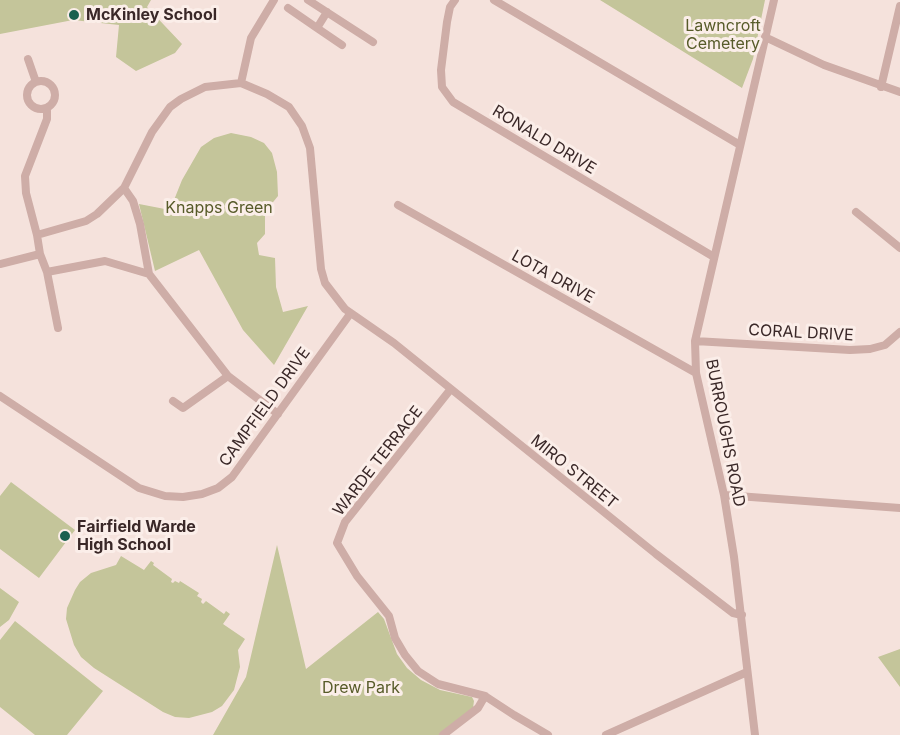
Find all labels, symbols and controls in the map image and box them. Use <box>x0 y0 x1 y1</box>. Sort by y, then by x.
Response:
place label: McKinley School <box>86 5 217 25</box>
marker: McKinley School <box>67 8 81 22</box>
park label: Lawncroft Cemetery <box>685 16 761 54</box>
street label: RONALD DRIVE <box>489 102 599 178</box>
park label: Knapps Green <box>165 198 273 218</box>
street label: LOTA DRIVE <box>508 246 598 308</box>
street label: CORAL DRIVE <box>748 321 854 345</box>
street label: CAMPFIELD DRIVE <box>215 344 315 470</box>
street label: BURROUGHS ROAD <box>701 357 749 509</box>
street label: WARDE TERRACE <box>329 402 427 520</box>
street label: MIRO STREET <box>527 431 621 513</box>
place label: Fairfield Warde High School <box>77 517 196 555</box>
marker: Fairfield Warde High School <box>58 529 72 543</box>
park label: Drew Park <box>322 678 400 698</box>

